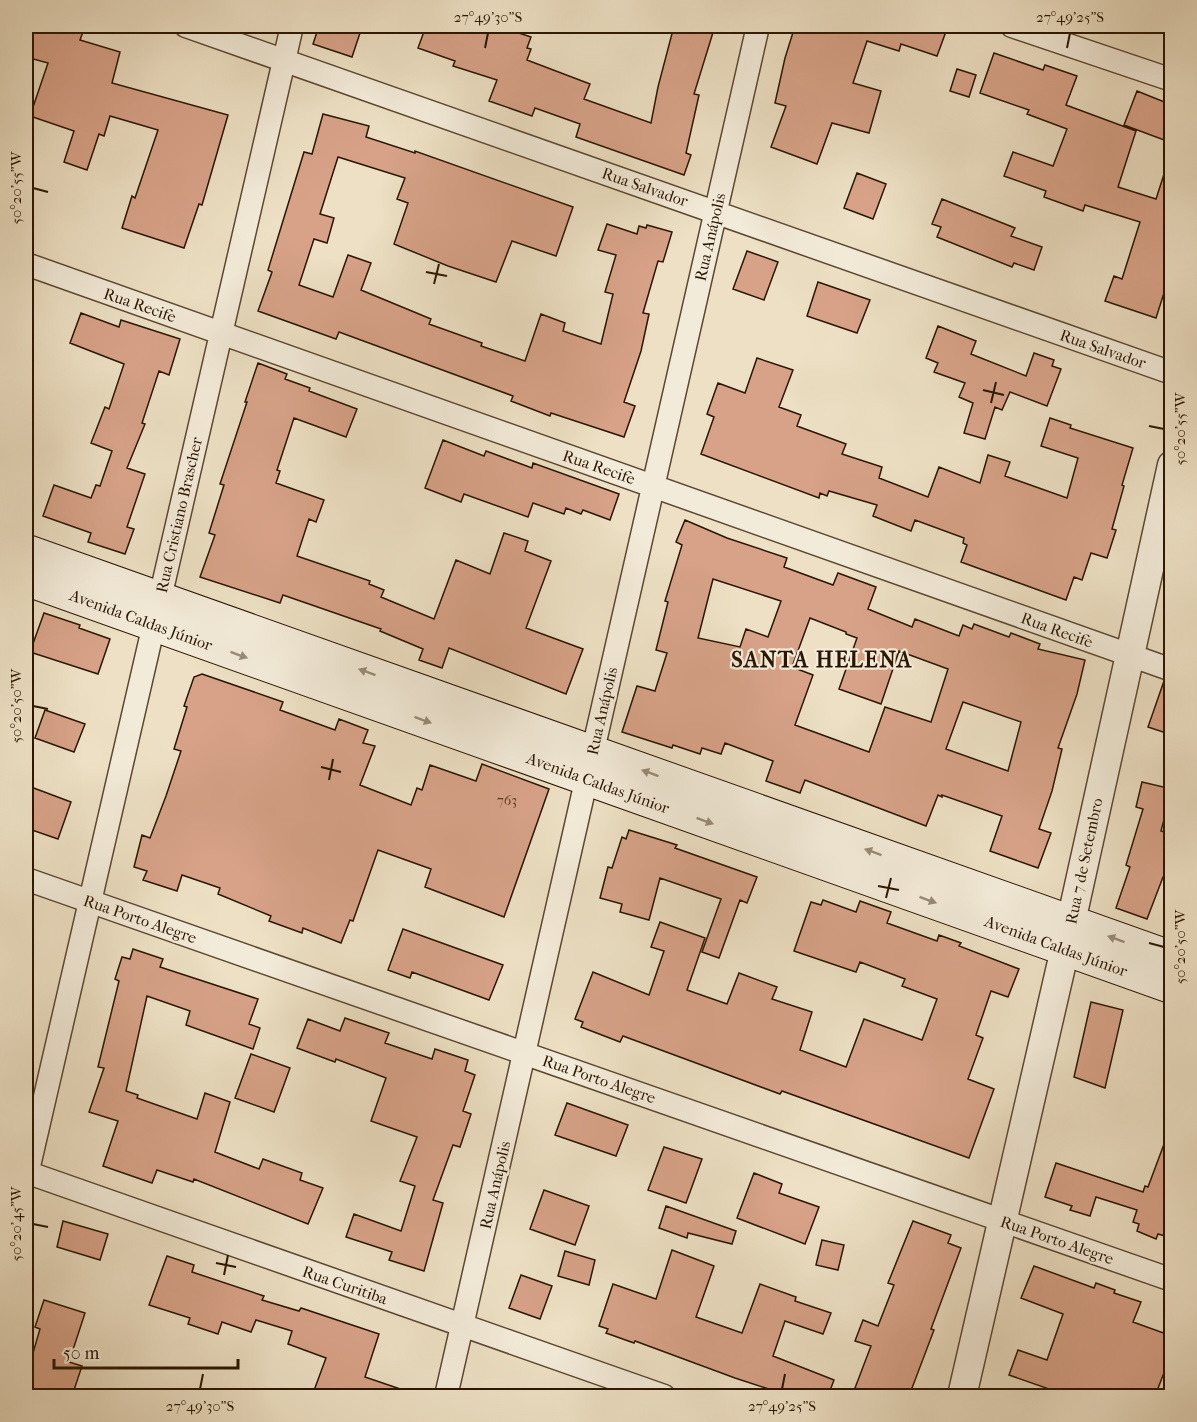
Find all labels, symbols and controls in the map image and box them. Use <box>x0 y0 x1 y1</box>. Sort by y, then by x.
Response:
text: 27°49'30"S <box>454 8 522 26</box>
text: 27°49'25"S <box>1036 8 1104 26</box>
text: 50°20'55"W <box>7 150 25 224</box>
street label: Rua Salvador <box>599 163 691 211</box>
street label: Rua Anápolis <box>691 191 729 283</box>
street label: Rua Recife <box>101 284 179 326</box>
street label: Rua Salvador <box>1057 325 1149 373</box>
text: 50°20'55"W <box>1171 391 1189 465</box>
street label: Rua Cristiano Brascher <box>152 435 206 595</box>
street label: Rua Recife <box>560 446 638 488</box>
street label: Avenida Caldas Júnior <box>66 585 215 655</box>
street label: Rua Recife <box>1018 608 1096 652</box>
district label: SANTA HELENA <box>731 647 913 673</box>
one-way arrow <box>230 650 248 660</box>
street label: Rua Anápolis <box>583 665 621 757</box>
text: 50°20'50"W <box>7 667 25 743</box>
one-way arrow <box>358 667 376 677</box>
one-way arrow <box>414 715 432 725</box>
street label: Avenida Caldas Júnior <box>523 748 672 818</box>
one-way arrow <box>641 767 659 777</box>
house number: 763 <box>497 792 517 809</box>
street label: Rua 7 de Setembro <box>1061 796 1107 926</box>
one-way arrow <box>696 816 714 826</box>
one-way arrow <box>864 847 882 857</box>
street label: Rua Porto Alegre <box>81 891 199 947</box>
one-way arrow <box>920 896 938 906</box>
text: 50°20'50"W <box>1171 908 1189 984</box>
street label: Avenida Caldas Júnior <box>981 911 1130 981</box>
one-way arrow <box>1107 933 1125 943</box>
street label: Rua Porto Alegre <box>540 1051 658 1107</box>
street label: Rua Anápolis <box>476 1139 514 1231</box>
text: 50°20'45"W <box>7 1185 25 1261</box>
street label: Rua Porto Alegre <box>998 1212 1116 1268</box>
street label: Rua Curitiba <box>300 1262 391 1309</box>
scale bar <box>54 1332 238 1370</box>
text: 50 m <box>63 1343 100 1364</box>
text: 27°49'30"S <box>166 1397 234 1415</box>
text: 27°49'25"S <box>748 1397 816 1415</box>

